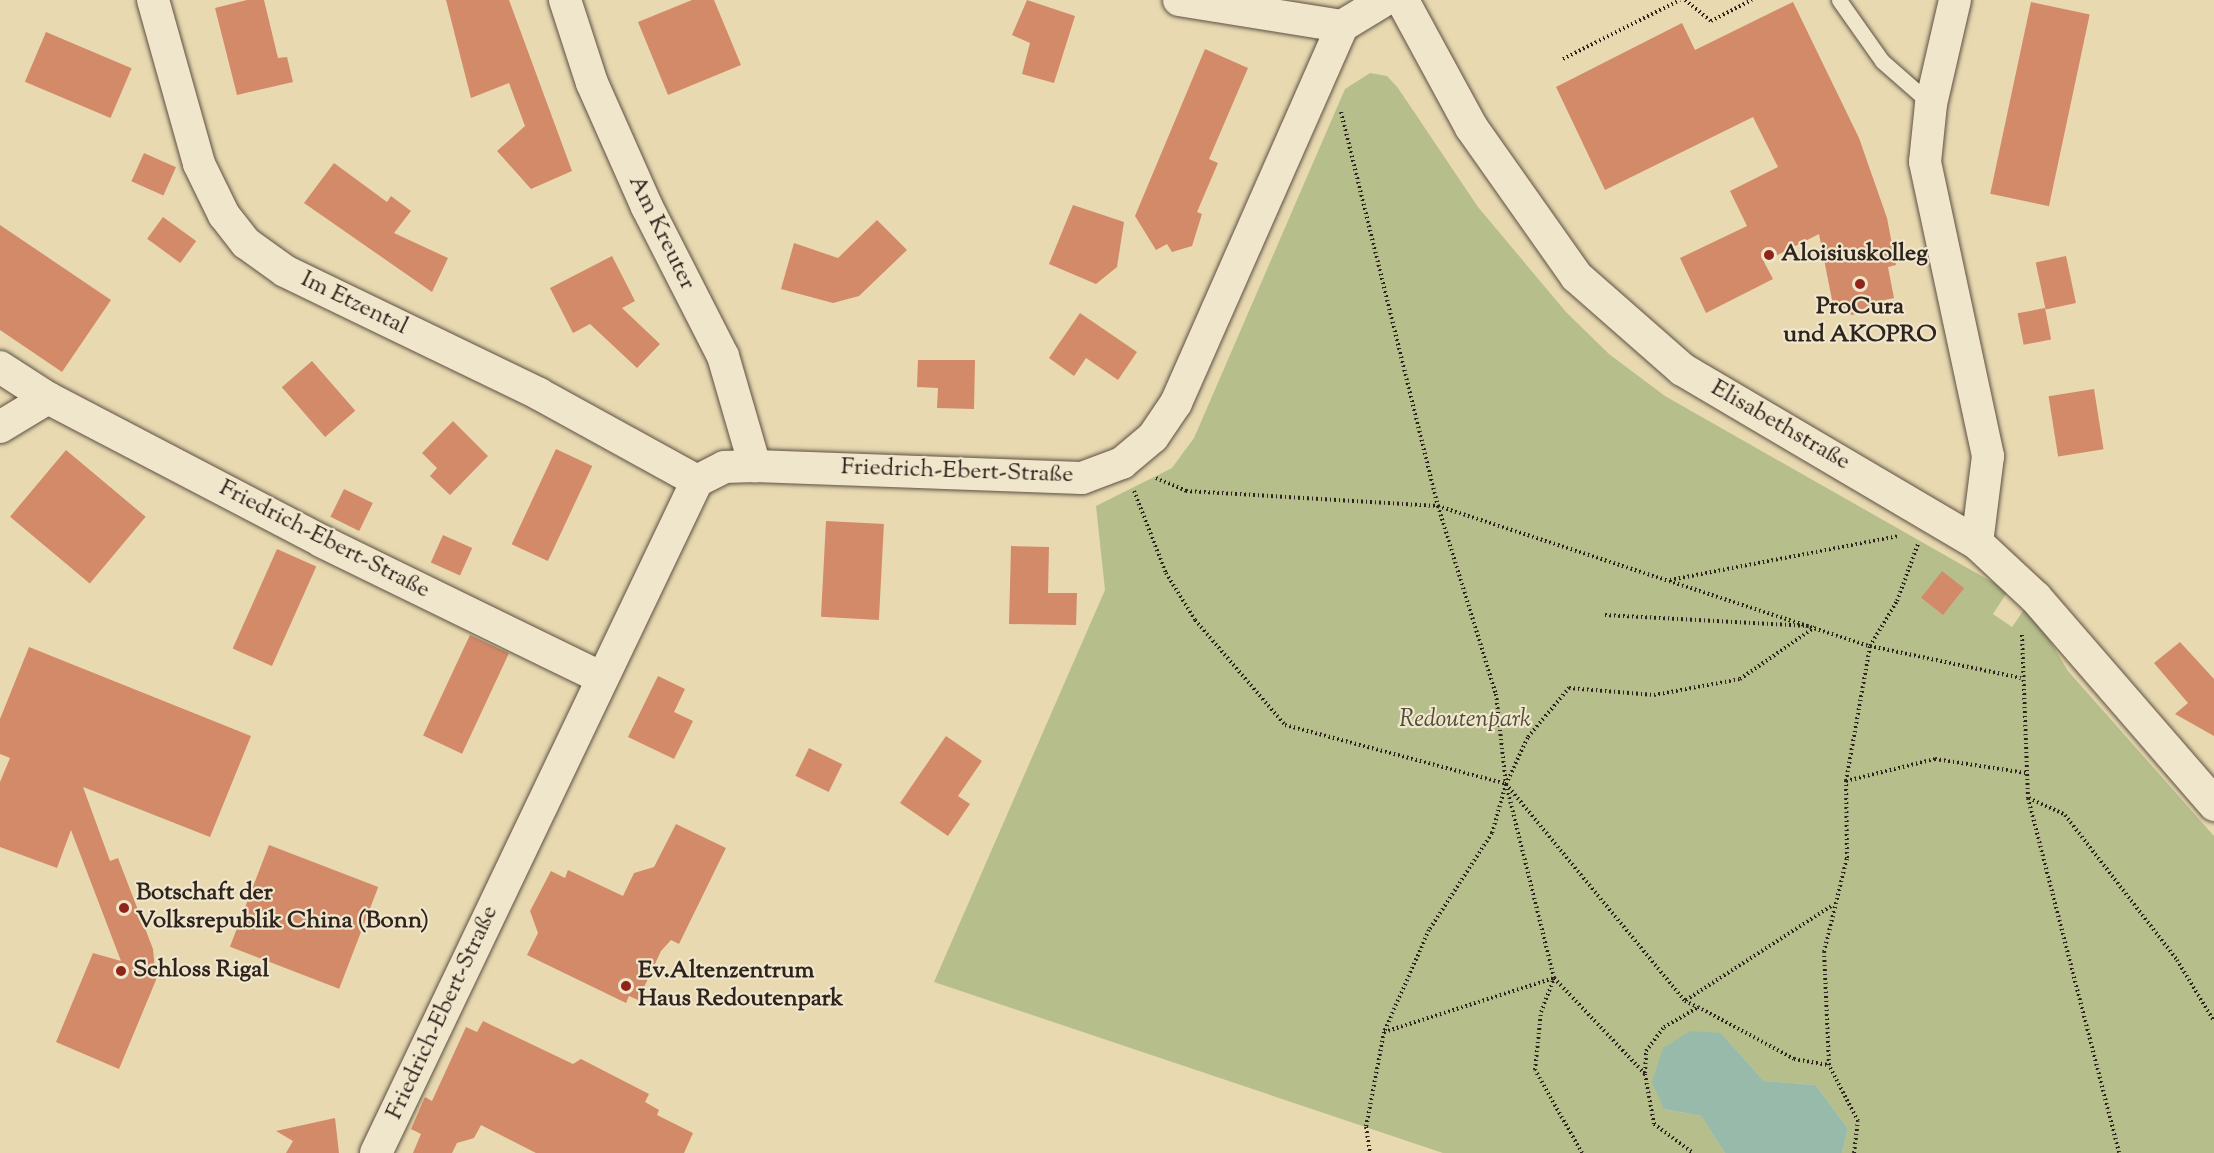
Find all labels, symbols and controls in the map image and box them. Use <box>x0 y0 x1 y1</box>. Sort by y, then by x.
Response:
street label: Am Kreuter <box>621 171 701 295</box>
place label: Aloisiuskolleg <box>1781 241 1928 269</box>
marker: Aloisiuskolleg <box>1762 248 1776 262</box>
street label: Im Etzental <box>296 266 412 342</box>
marker: ProCura und AKOPRO <box>1853 277 1867 291</box>
place label: ProCura und AKOPRO <box>1783 294 1937 350</box>
street label: Elisabethstraße <box>1705 374 1855 478</box>
street label: Friedrich-Ebert-Straße <box>840 454 1074 490</box>
street label: Friedrich-Ebert-Straße <box>214 474 434 606</box>
park label: Redoutenpark <box>1399 707 1531 735</box>
place label: Botschaft der Volksrepublik China (Bonn) <box>136 880 429 936</box>
marker: Botschaft der Volksrepublik China (Bonn) <box>117 901 131 915</box>
street label: Friedrich-Ebert-Straße <box>381 902 505 1124</box>
place label: Schloss Rigal <box>133 957 269 985</box>
place label: Ev.Altenzentrum Haus Redoutenpark <box>638 958 843 1014</box>
marker: Schloss Rigal <box>114 964 128 978</box>
marker: Ev.Altenzentrum Haus Redoutenpark <box>619 979 633 993</box>

